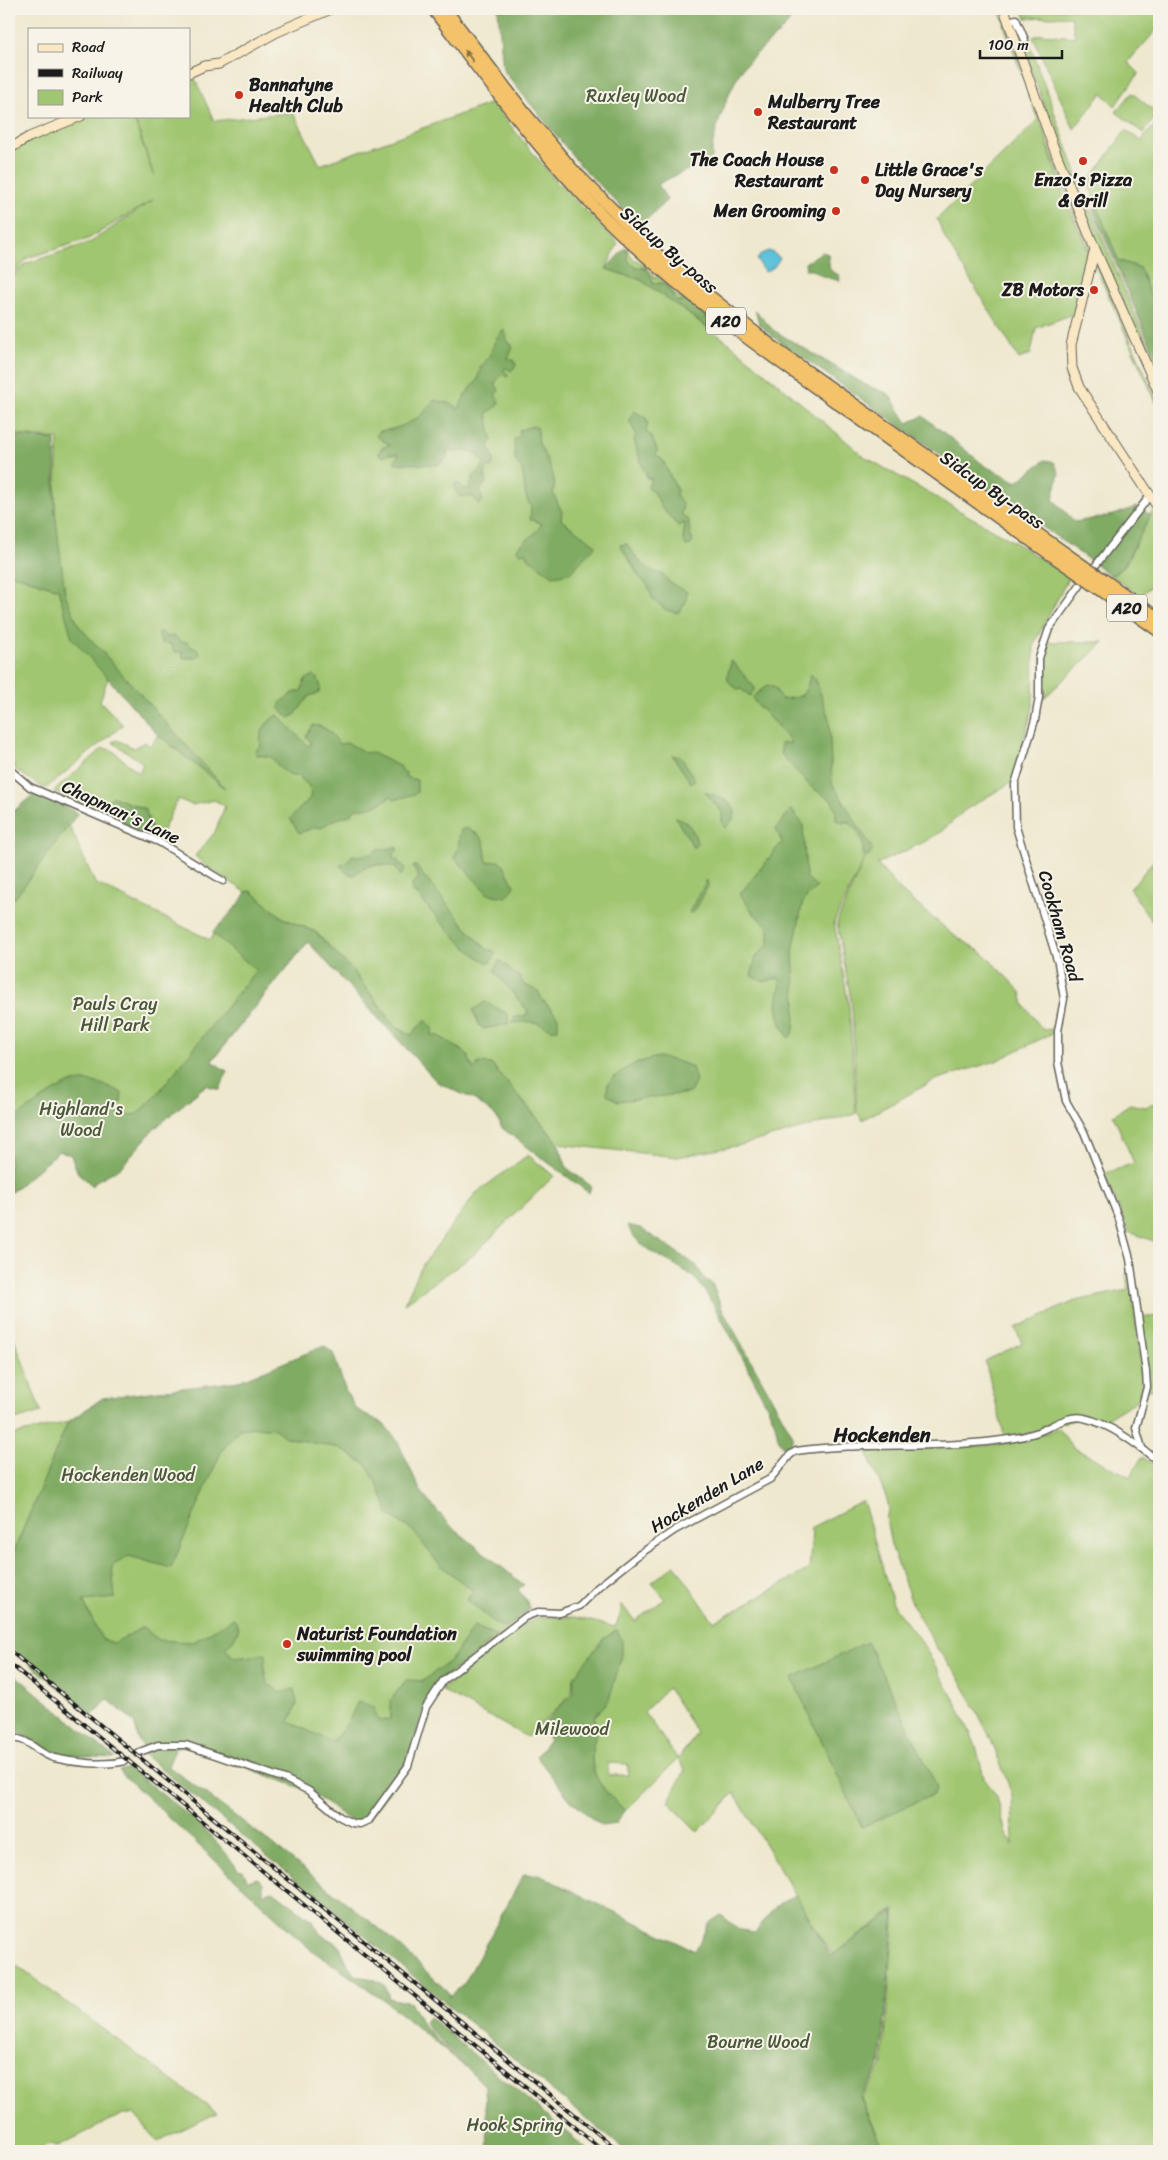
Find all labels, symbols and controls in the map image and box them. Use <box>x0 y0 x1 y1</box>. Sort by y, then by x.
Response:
legend <box>28 28 190 118</box>
scale bar <box>980 28 1063 60</box>
text: 100 m <box>988 32 1029 58</box>
text: Road <box>72 34 105 60</box>
one-way arrow <box>464 50 475 63</box>
text: Railway <box>72 60 123 86</box>
place label: Bannatyne Health Club <box>248 69 343 122</box>
park label: Ruxley Wood <box>586 80 687 112</box>
text: Park <box>72 84 103 110</box>
place label: Mulberry Tree Restaurant <box>767 86 881 139</box>
marker: Bannatyne Health Club <box>233 89 245 101</box>
marker: Mulberry Tree Restaurant <box>752 106 764 118</box>
place label: The Coach House Restaurant <box>690 144 824 197</box>
place label: Little Grace's Day Nursery <box>875 154 984 207</box>
marker: Enzo's Pizza & Grill <box>1077 155 1089 167</box>
marker: The Coach House Restaurant <box>828 164 840 176</box>
place label: Enzo's Pizza & Grill <box>1034 164 1133 217</box>
marker: Little Grace's Day Nursery <box>859 174 871 186</box>
place label: Men Grooming <box>712 195 826 227</box>
street label: Sidcup By-pass <box>613 198 726 303</box>
marker: Men Grooming <box>830 205 842 217</box>
place label: ZB Motors <box>1001 274 1085 306</box>
marker: ZB Motors <box>1088 284 1100 296</box>
road number: A20 <box>706 308 746 334</box>
street label: Sidcup By-pass <box>933 442 1052 538</box>
road number: A20 <box>1107 594 1147 622</box>
street label: Chapman's Lane <box>56 770 186 854</box>
street label: Cookham Road <box>1029 866 1092 987</box>
park label: Pauls Cray Hill Park <box>73 988 158 1041</box>
park label: Highland's Wood <box>39 1093 123 1146</box>
district label: Hockenden <box>832 1418 931 1453</box>
street label: Hockenden Lane <box>644 1448 770 1542</box>
park label: Hockenden Wood <box>61 1459 196 1491</box>
place label: Naturist Foundation swimming pool <box>296 1618 457 1671</box>
marker: Naturist Foundation swimming pool <box>281 1638 293 1650</box>
park label: Milewood <box>535 1713 611 1745</box>
park label: Bourne Wood <box>707 2026 811 2058</box>
park label: Hook Spring <box>466 2109 564 2141</box>

